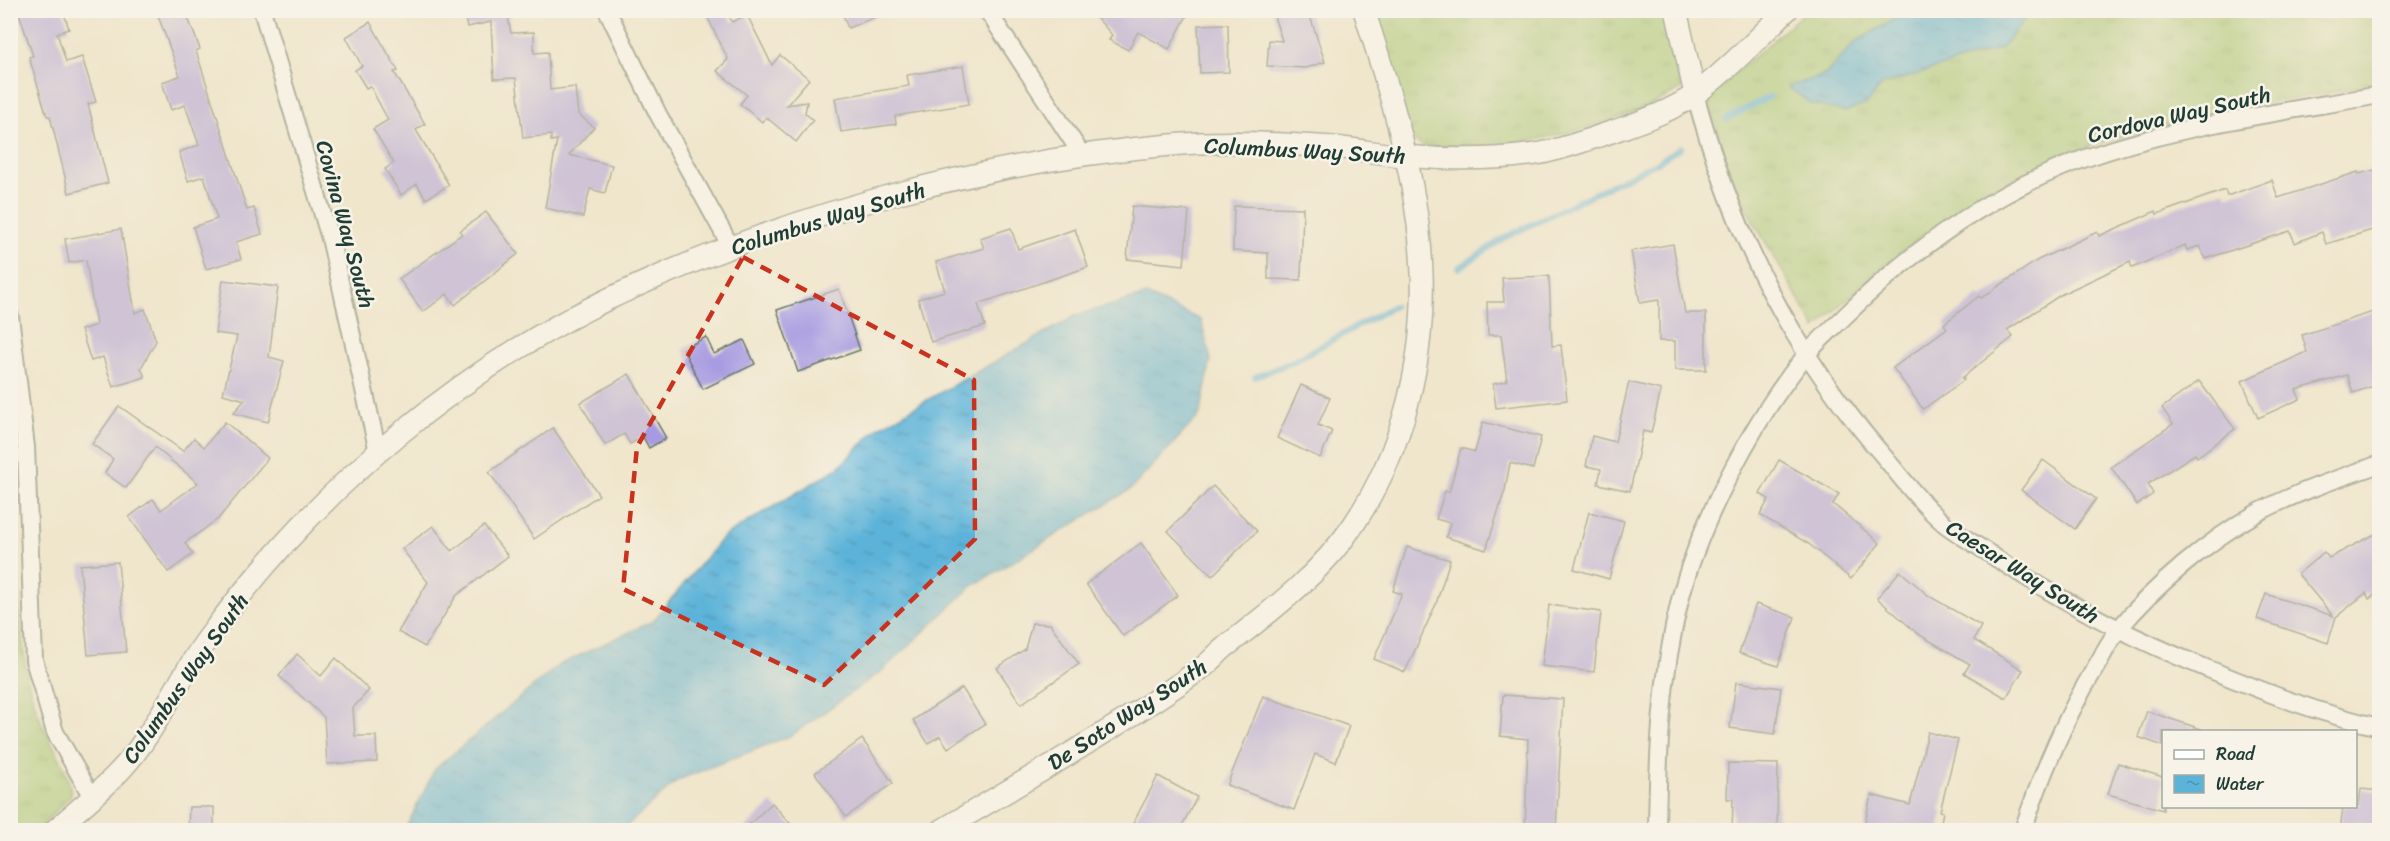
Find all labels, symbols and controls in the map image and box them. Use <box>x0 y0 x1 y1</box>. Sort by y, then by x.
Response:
street label: Cordova Way South <box>2084 74 2274 154</box>
street label: Columbus Way South <box>1203 126 1407 175</box>
street label: Covina Way South <box>304 136 387 313</box>
street label: Columbus Way South <box>726 170 930 267</box>
street label: Caesar Way South <box>1938 509 2107 634</box>
street label: Columbus Way South <box>112 585 259 772</box>
street label: De Soto Way South <box>1039 648 1215 781</box>
legend <box>2162 730 2357 808</box>
text: Road <box>2216 738 2256 770</box>
text: Water <box>2216 768 2265 800</box>

